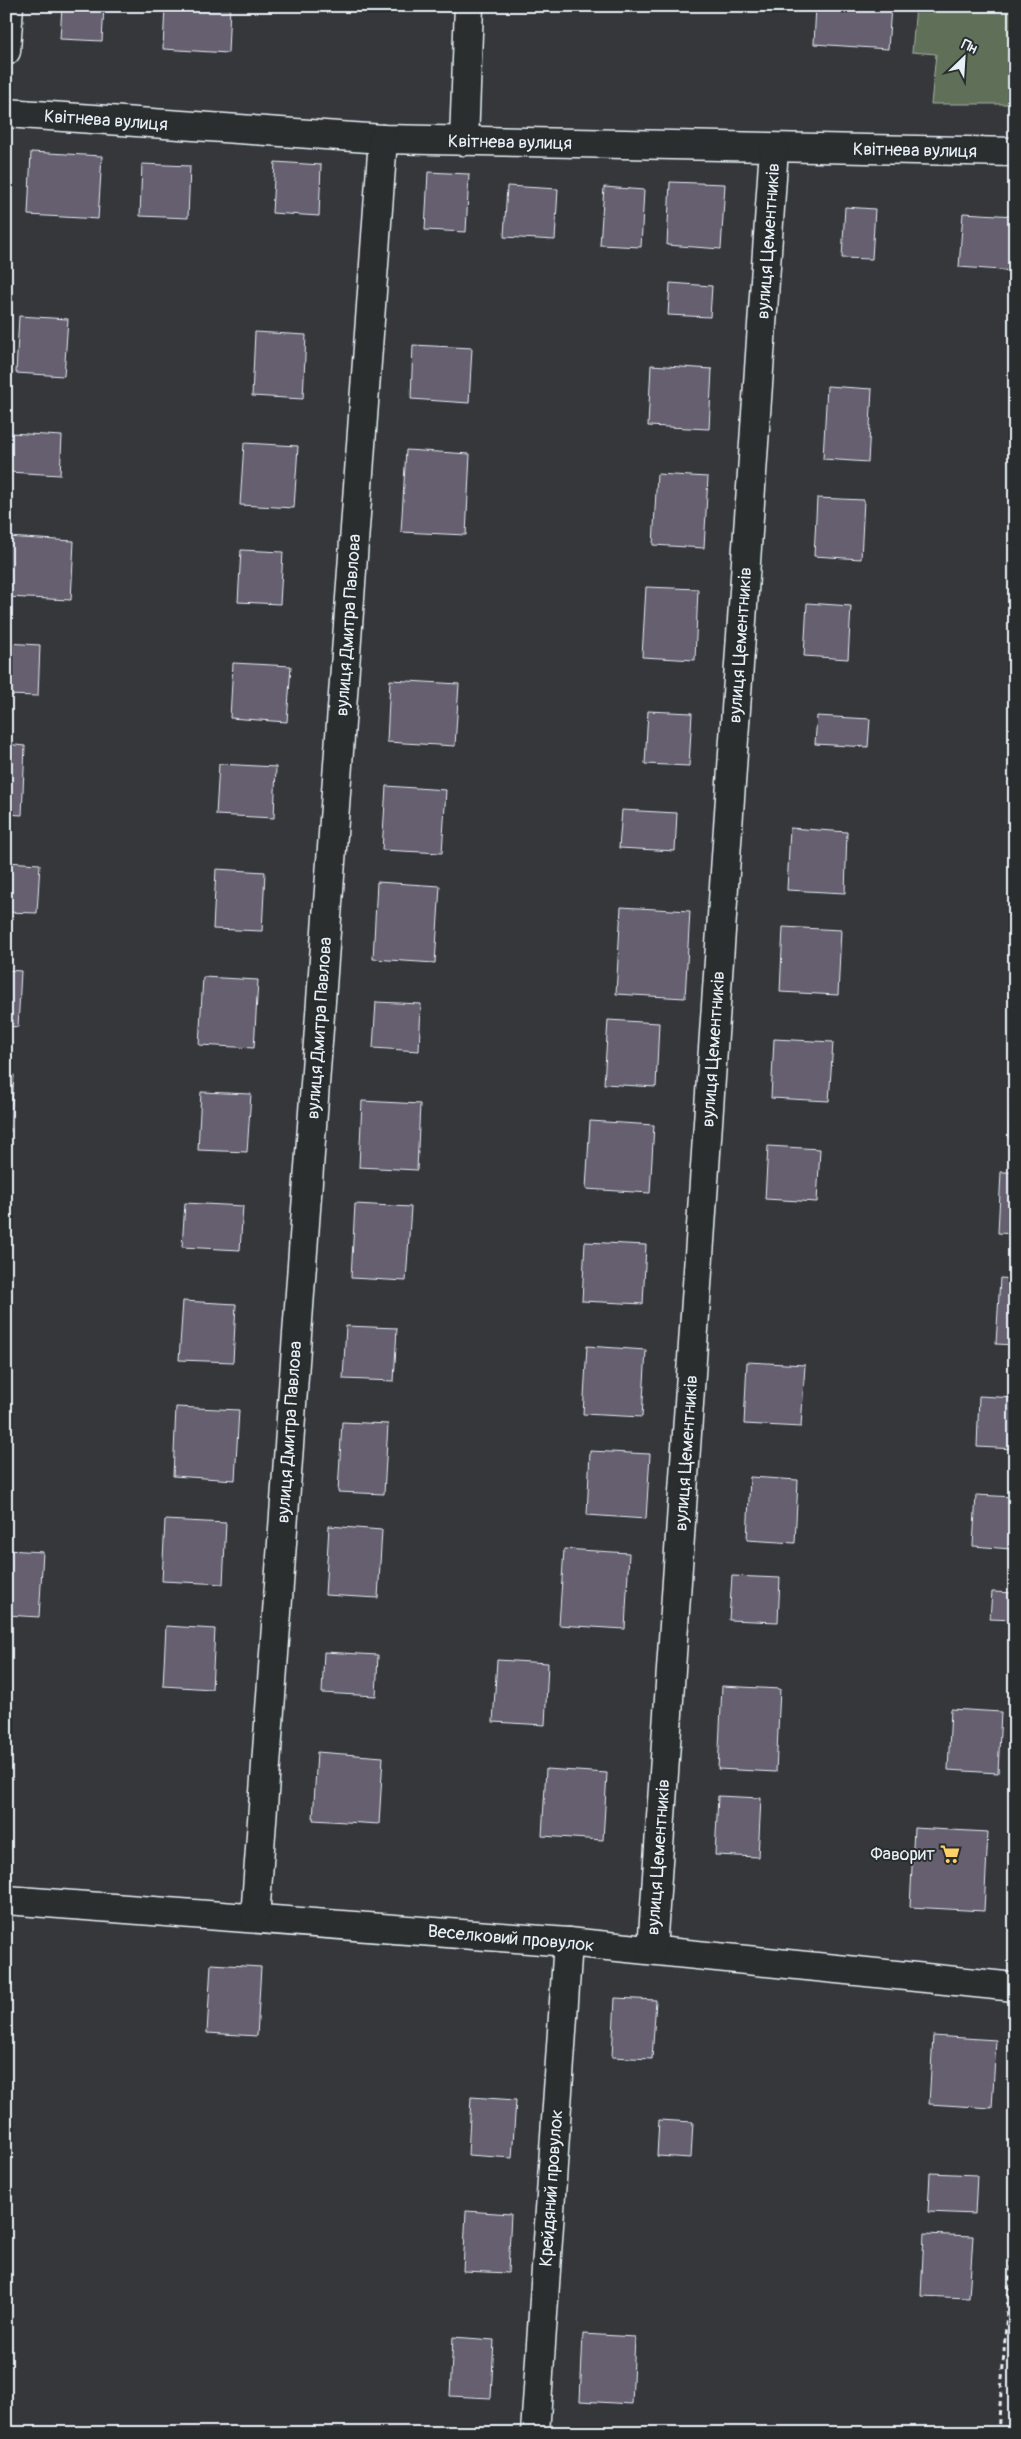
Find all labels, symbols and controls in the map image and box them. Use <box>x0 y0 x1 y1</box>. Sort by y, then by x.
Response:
north arrow <box>938 32 988 82</box>
text: Пн <box>959 36 980 58</box>
street label: Квітнева вулиця <box>43 105 169 136</box>
street label: Квітнева вулиця <box>448 130 572 155</box>
street label: Квітнева вулиця <box>853 138 977 163</box>
street label: вулиця Цементників <box>752 162 785 320</box>
street label: вулиця Дмитра Павлова <box>331 533 366 717</box>
street label: вулиця Цементників <box>724 566 757 724</box>
street label: вулиця Дмитра Павлова <box>302 936 337 1120</box>
street label: вулиця Цементників <box>697 970 730 1128</box>
street label: вулиця Дмитра Павлова <box>272 1340 307 1524</box>
street label: вулиця Цементників <box>670 1374 703 1532</box>
street label: вулиця Цементників <box>642 1778 675 1936</box>
place label: Фаворит <box>871 1843 935 1866</box>
supermarket icon: Фаворит <box>939 1843 961 1865</box>
street label: Веселковий провулок <box>427 1920 595 1957</box>
street label: Крейдяний провулок <box>535 2109 568 2267</box>

